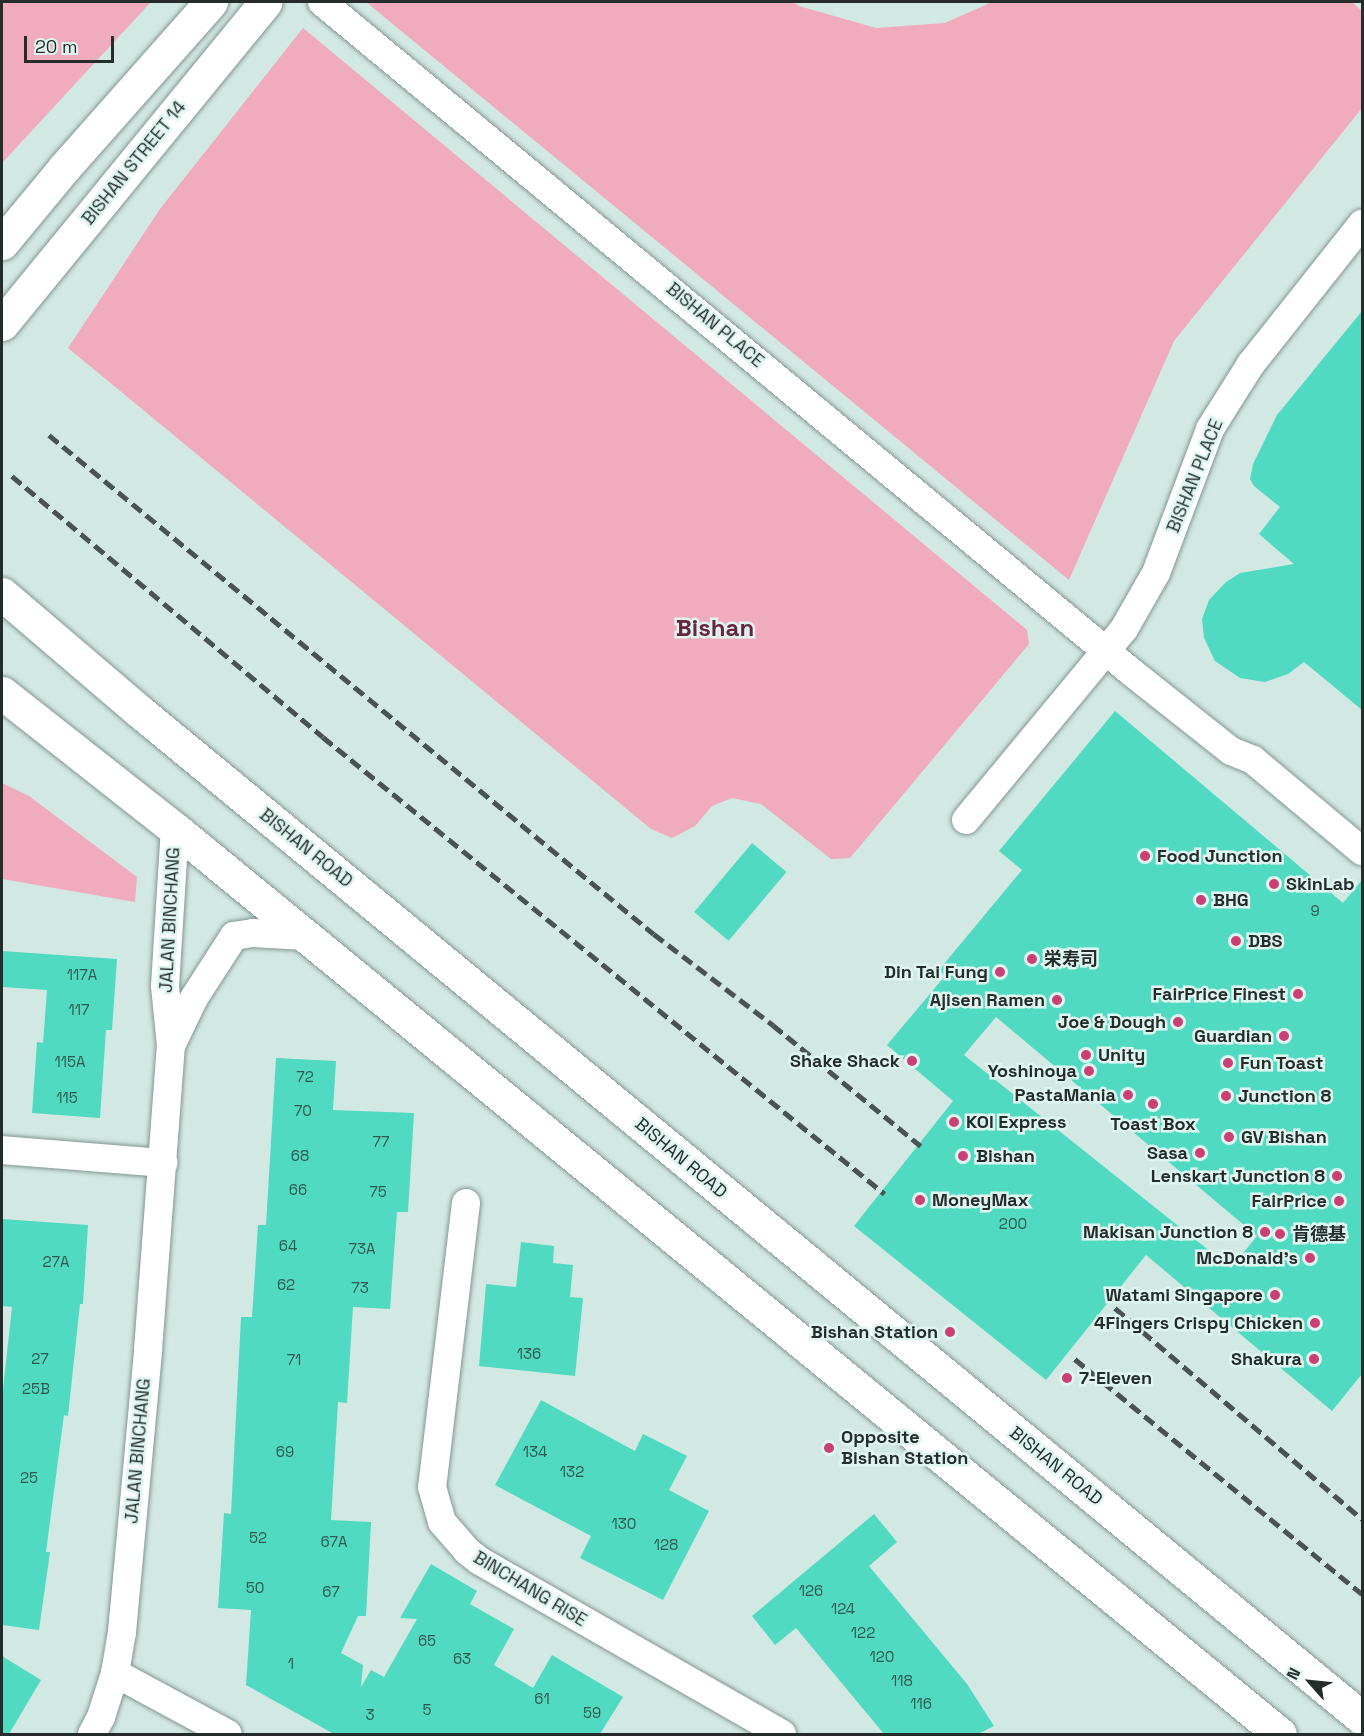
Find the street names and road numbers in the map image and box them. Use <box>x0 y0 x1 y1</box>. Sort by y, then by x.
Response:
street label: BISHAN STREET 14 <box>77 96 191 230</box>
street label: BISHAN PLACE <box>662 278 768 372</box>
street label: BISHAN PLACE <box>1162 416 1228 536</box>
street label: BISHAN ROAD <box>255 804 357 892</box>
street label: JALAN BINCHANG <box>155 847 185 993</box>
street label: BISHAN ROAD <box>631 1113 731 1203</box>
street label: JALAN BINCHANG <box>121 1377 155 1525</box>
street label: BISHAN ROAD <box>1005 1422 1107 1510</box>
street label: BINCHANG RISE <box>469 1547 591 1631</box>

